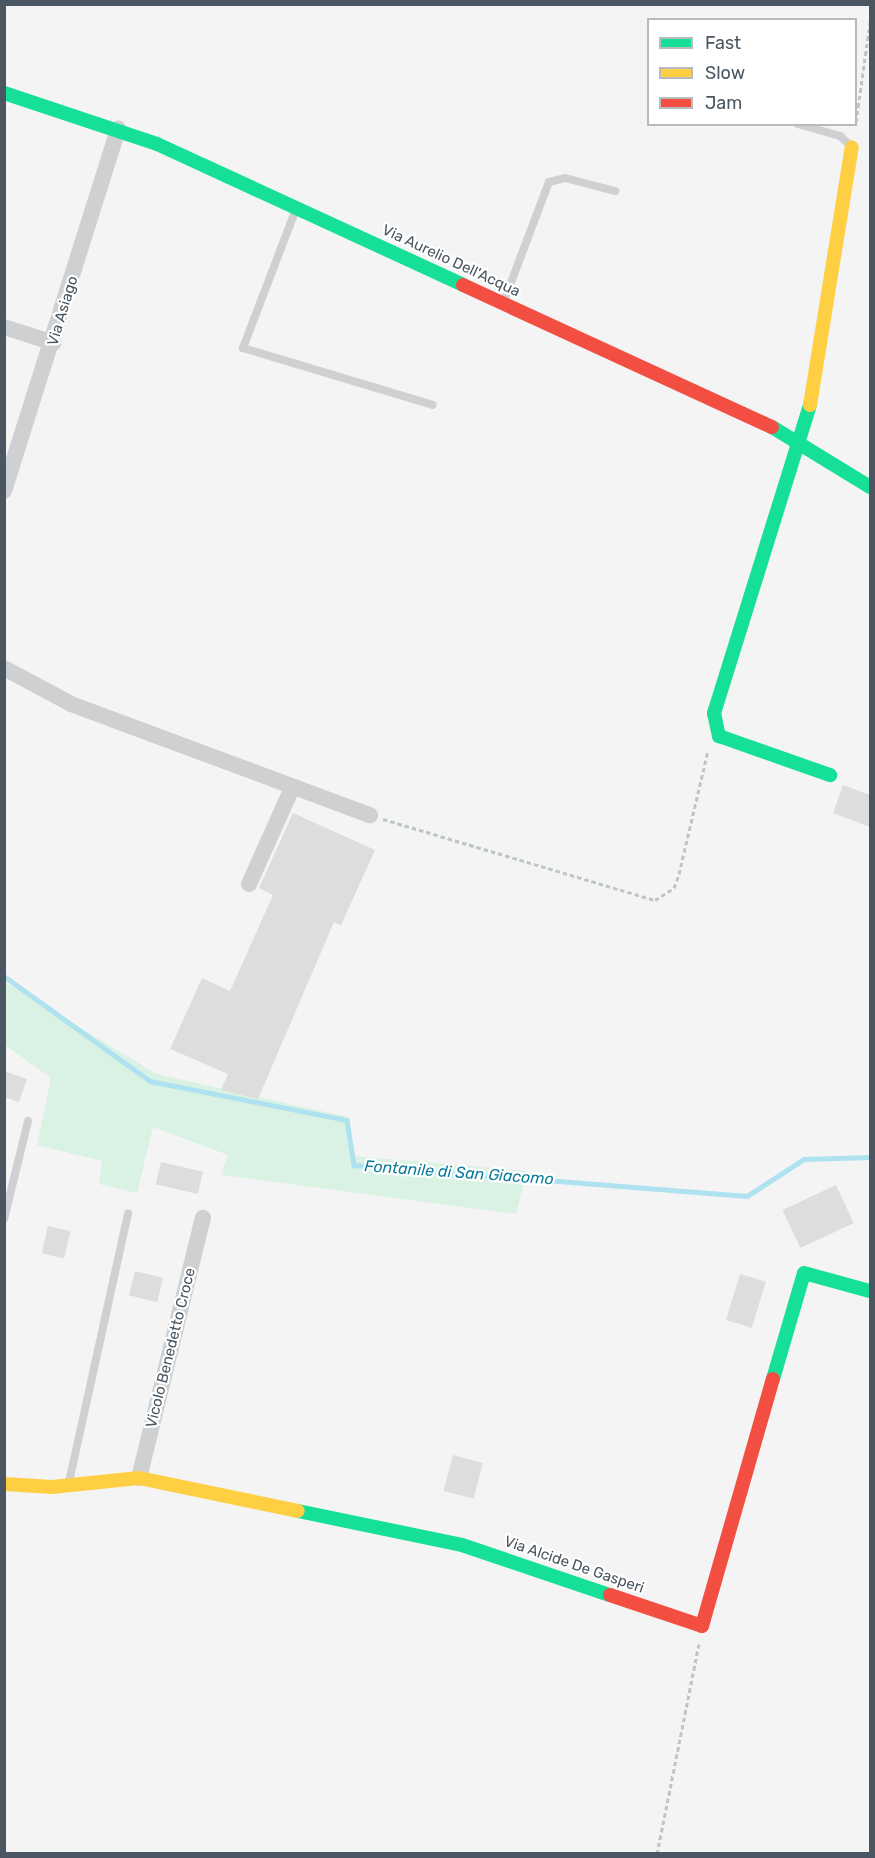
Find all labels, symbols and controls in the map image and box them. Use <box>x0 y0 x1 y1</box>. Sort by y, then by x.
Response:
legend <box>647 18 857 126</box>
text: Fast <box>705 32 741 54</box>
text: Slow <box>705 62 745 84</box>
text: Jam <box>705 92 742 114</box>
street label: Via Aurelio Dell'Acqua <box>379 221 523 301</box>
street label: Via Asiago <box>44 274 82 348</box>
water label: Fontanile di San Giacomo <box>364 1157 554 1189</box>
street label: Vicolo Benedetto Croce <box>142 1266 200 1430</box>
street label: Via Alcide De Gasperi <box>501 1533 647 1597</box>

